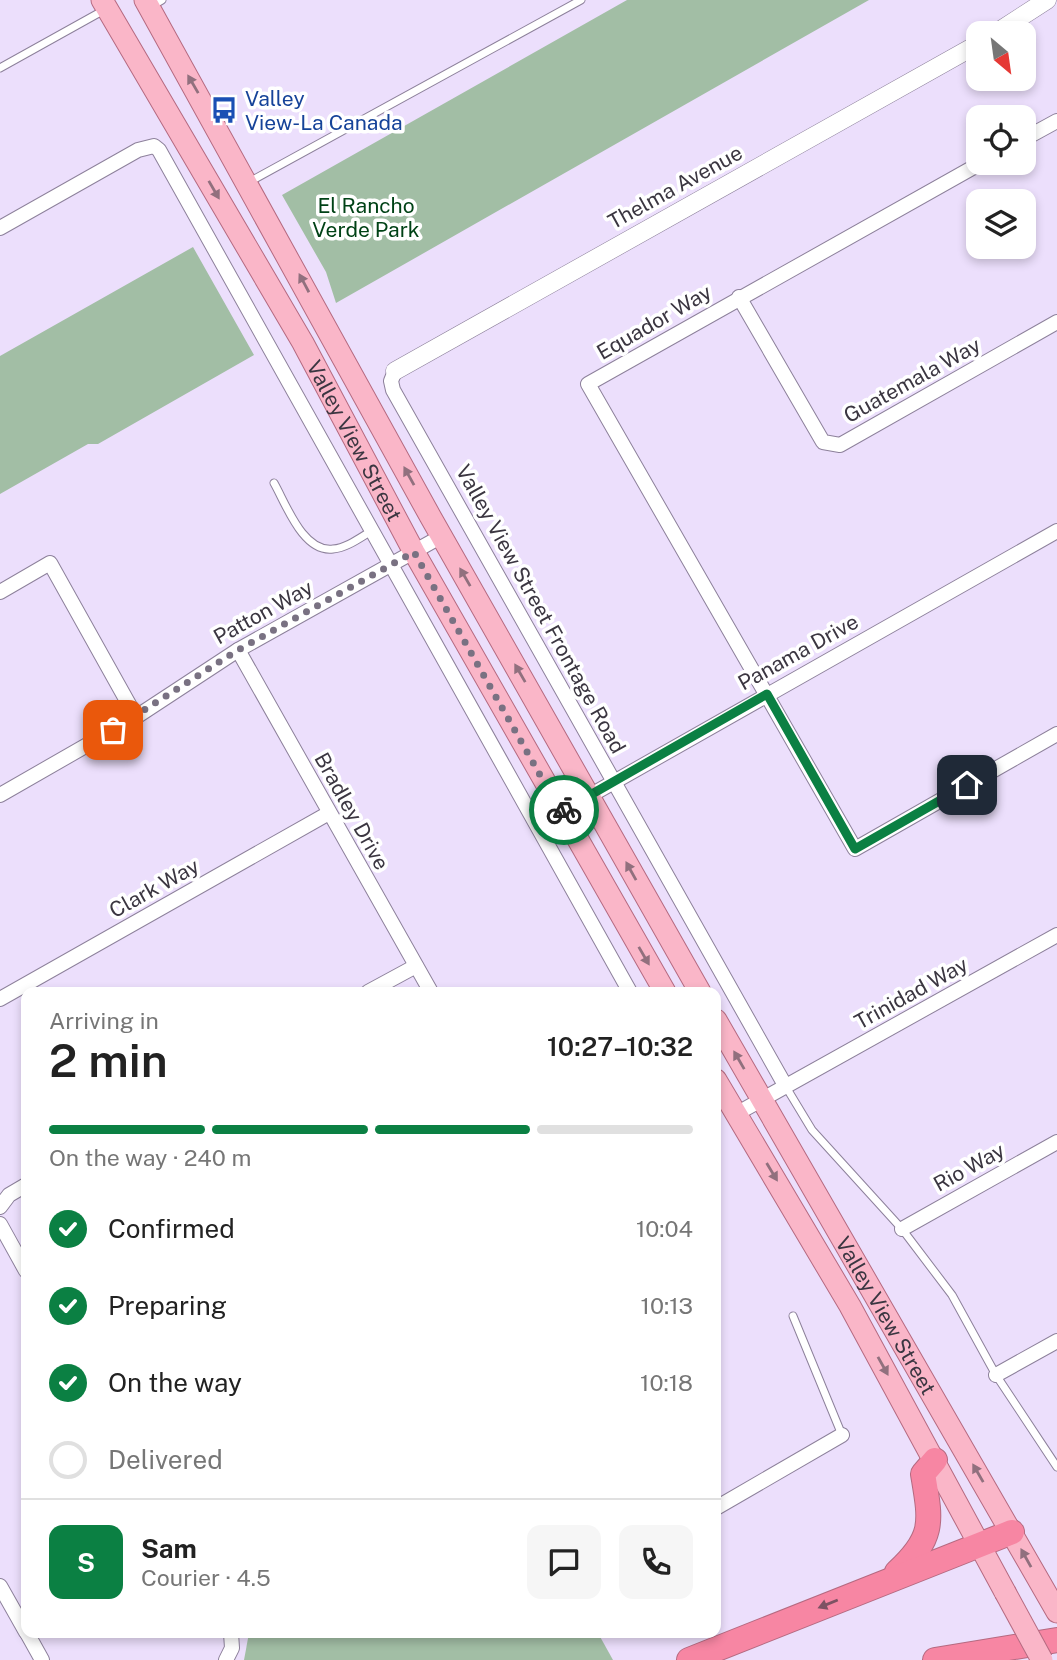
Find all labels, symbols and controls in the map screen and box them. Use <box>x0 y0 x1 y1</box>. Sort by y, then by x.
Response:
north arrow <box>966 21 1036 91</box>
map controls <box>966 21 1036 259</box>
one-way arrow <box>188 74 200 94</box>
place label: Valley View-La Canada <box>245 86 403 135</box>
bus stop icon: Valley View-La Canada <box>209 95 239 125</box>
button: locate <box>966 105 1036 175</box>
street label: Thelma Avenue <box>603 140 747 234</box>
one-way arrow <box>208 180 220 200</box>
button: layers <box>966 189 1036 259</box>
park label: El Rancho Verde Park <box>312 193 420 242</box>
one-way arrow <box>298 273 309 293</box>
street label: Equador Way <box>592 279 716 365</box>
street label: Guatemala Way <box>839 332 985 428</box>
street label: Valley View Street <box>302 356 408 525</box>
street label: Valley View Street Frontage Road <box>451 460 631 758</box>
one-way arrow <box>403 467 415 486</box>
one-way arrow <box>459 567 471 586</box>
street label: Patton Way <box>209 575 317 649</box>
street label: Panama Drive <box>734 609 862 695</box>
one-way arrow <box>514 663 526 682</box>
pin <box>83 700 143 760</box>
icon: bag <box>94 711 132 749</box>
street label: Bradley Drive <box>309 748 395 874</box>
pin <box>937 755 997 815</box>
icon: home <box>948 766 986 804</box>
courier <box>529 775 599 845</box>
icon: bike <box>545 791 583 829</box>
street label: Clark Way <box>105 853 203 923</box>
one-way arrow <box>625 861 637 881</box>
one-way arrow <box>638 946 650 966</box>
street label: Trinidad Way <box>850 952 972 1034</box>
text: Arriving in <box>49 1007 159 1034</box>
text: 10:27–10:32 <box>547 1031 693 1062</box>
text: 2 min <box>49 1033 168 1087</box>
one-way arrow <box>733 1050 745 1070</box>
street label: Rio Way <box>929 1137 1009 1197</box>
text: On the way · 240 m <box>49 1144 251 1171</box>
one-way arrow <box>765 1163 778 1182</box>
icon: check <box>49 1210 87 1248</box>
text: Confirmed <box>108 1213 235 1244</box>
text: 10:04 <box>636 1215 693 1242</box>
street label: Valley View Street <box>831 1232 942 1399</box>
icon: check <box>49 1287 87 1325</box>
text: Preparing <box>108 1290 227 1321</box>
text: 10:13 <box>641 1292 693 1319</box>
one-way arrow <box>877 1356 889 1376</box>
icon: check <box>49 1364 87 1402</box>
text: On the way <box>108 1367 242 1398</box>
text: 10:18 <box>640 1369 693 1396</box>
text: Delivered <box>108 1444 223 1475</box>
one-way arrow <box>972 1463 984 1483</box>
button: chat <box>527 1525 601 1599</box>
button: phone <box>619 1525 693 1599</box>
text: Sam <box>141 1533 197 1564</box>
text: S <box>77 1547 95 1578</box>
one-way arrow <box>1020 1548 1032 1568</box>
text: Courier · 4.5 <box>141 1564 271 1591</box>
one-way arrow <box>817 1598 838 1609</box>

